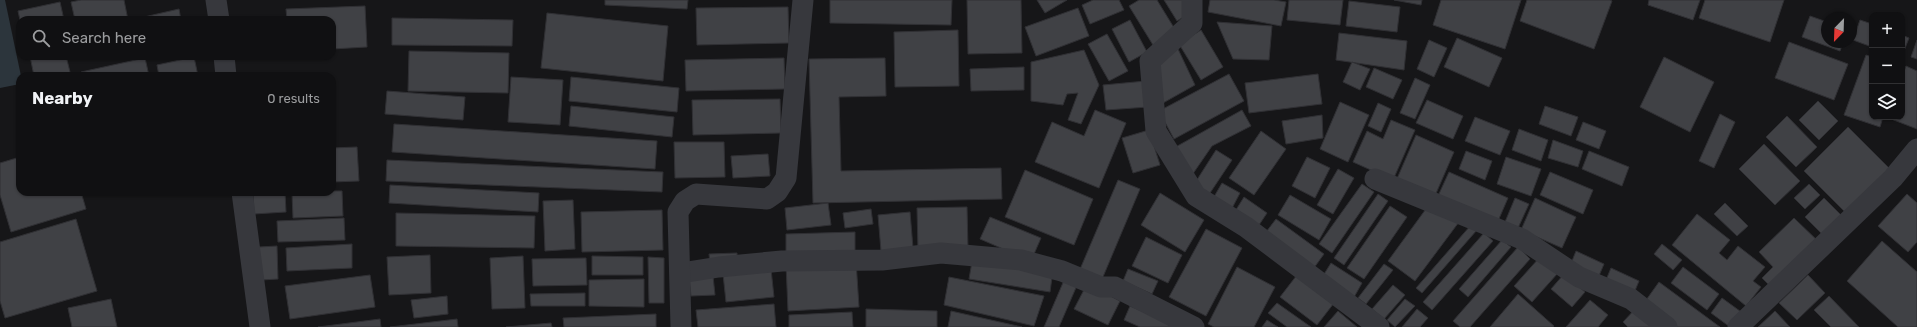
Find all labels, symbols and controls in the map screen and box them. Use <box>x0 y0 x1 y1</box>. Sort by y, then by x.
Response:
north arrow <box>1821 12 1857 48</box>
map controls <box>1869 12 1905 120</box>
button: + <box>1869 12 1905 48</box>
search box <box>16 16 336 60</box>
icon: search <box>30 27 52 49</box>
text: Search here <box>62 29 146 47</box>
button: − <box>1869 48 1905 84</box>
button: layers <box>1869 84 1905 120</box>
text: Nearby <box>32 88 93 108</box>
text: 0 results <box>267 91 320 106</box>

